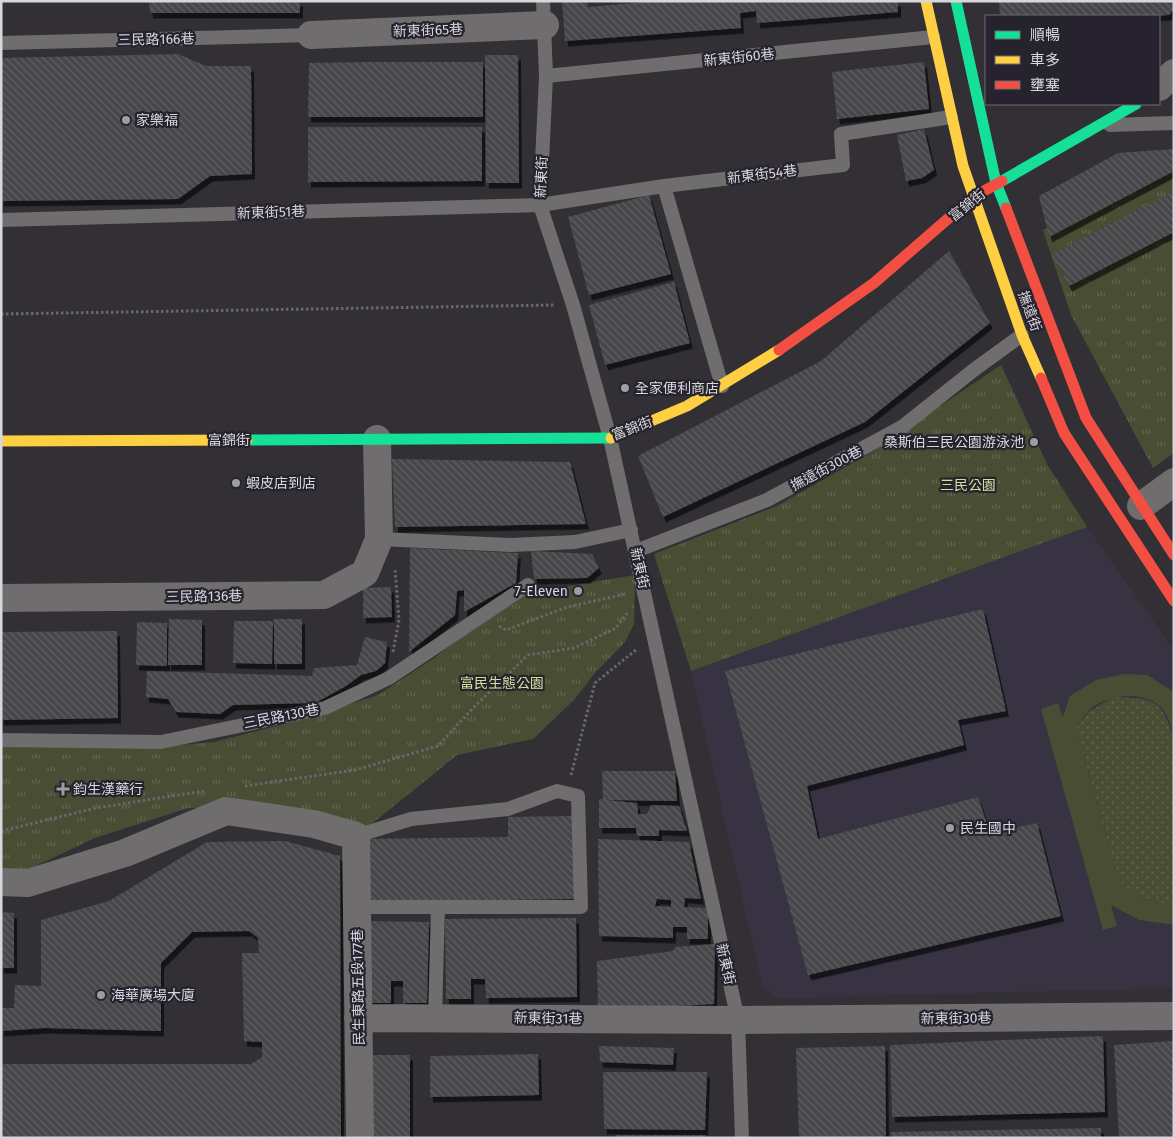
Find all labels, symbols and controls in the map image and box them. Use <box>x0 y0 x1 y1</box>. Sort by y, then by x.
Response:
legend <box>985 15 1160 105</box>
street label: 新東街65巷 <box>393 21 463 40</box>
text: 順暢 <box>1030 26 1060 44</box>
street label: 三民路166巷 <box>117 30 195 49</box>
street label: 新東街60巷 <box>703 45 775 70</box>
text: 車多 <box>1030 51 1060 69</box>
text: 壅塞 <box>1030 76 1060 94</box>
place label: 家樂福 <box>136 112 178 129</box>
marker: 家樂福 <box>120 114 132 126</box>
street label: 新東街 <box>532 156 551 198</box>
street label: 新東街54巷 <box>726 162 798 187</box>
street label: 富錦街 <box>946 186 989 225</box>
street label: 新東街51巷 <box>237 203 305 222</box>
street label: 撫遠街 <box>1014 289 1045 334</box>
place label: 全家便利商店 <box>635 380 719 397</box>
marker: 全家便利商店 <box>619 382 631 394</box>
street label: 富錦街 <box>610 413 655 444</box>
street label: 富錦街 <box>208 432 250 449</box>
place label: 桑斯伯三民公園游泳池 <box>884 434 1024 451</box>
marker: 桑斯伯三民公園游泳池 <box>1028 436 1040 448</box>
street label: 撫遠街300巷 <box>788 442 865 494</box>
place label: 蝦皮店到店 <box>246 475 316 492</box>
marker: 蝦皮店到店 <box>230 477 242 489</box>
park label: 三民公園 <box>940 477 996 494</box>
street label: 新東街 <box>627 546 653 590</box>
place label: 7-Eleven <box>514 583 568 600</box>
marker: 7-Eleven <box>572 585 584 597</box>
street label: 三民路136巷 <box>166 587 242 606</box>
park label: 富民生態公園 <box>460 675 544 692</box>
street label: 三民路130巷 <box>242 701 320 732</box>
place label: 鈞生漢藥行 <box>73 781 143 798</box>
marker: 鈞生漢藥行 <box>57 783 69 795</box>
place label: 民生國中 <box>960 820 1016 837</box>
marker: 民生國中 <box>944 822 956 834</box>
street label: 民生東路五段177巷 <box>349 929 368 1045</box>
street label: 新東街 <box>713 942 739 986</box>
place label: 海華廣場大廈 <box>111 987 195 1004</box>
marker: 海華廣場大廈 <box>95 989 107 1001</box>
street label: 新東街31巷 <box>513 1009 582 1028</box>
street label: 新東街30巷 <box>920 1009 992 1028</box>

